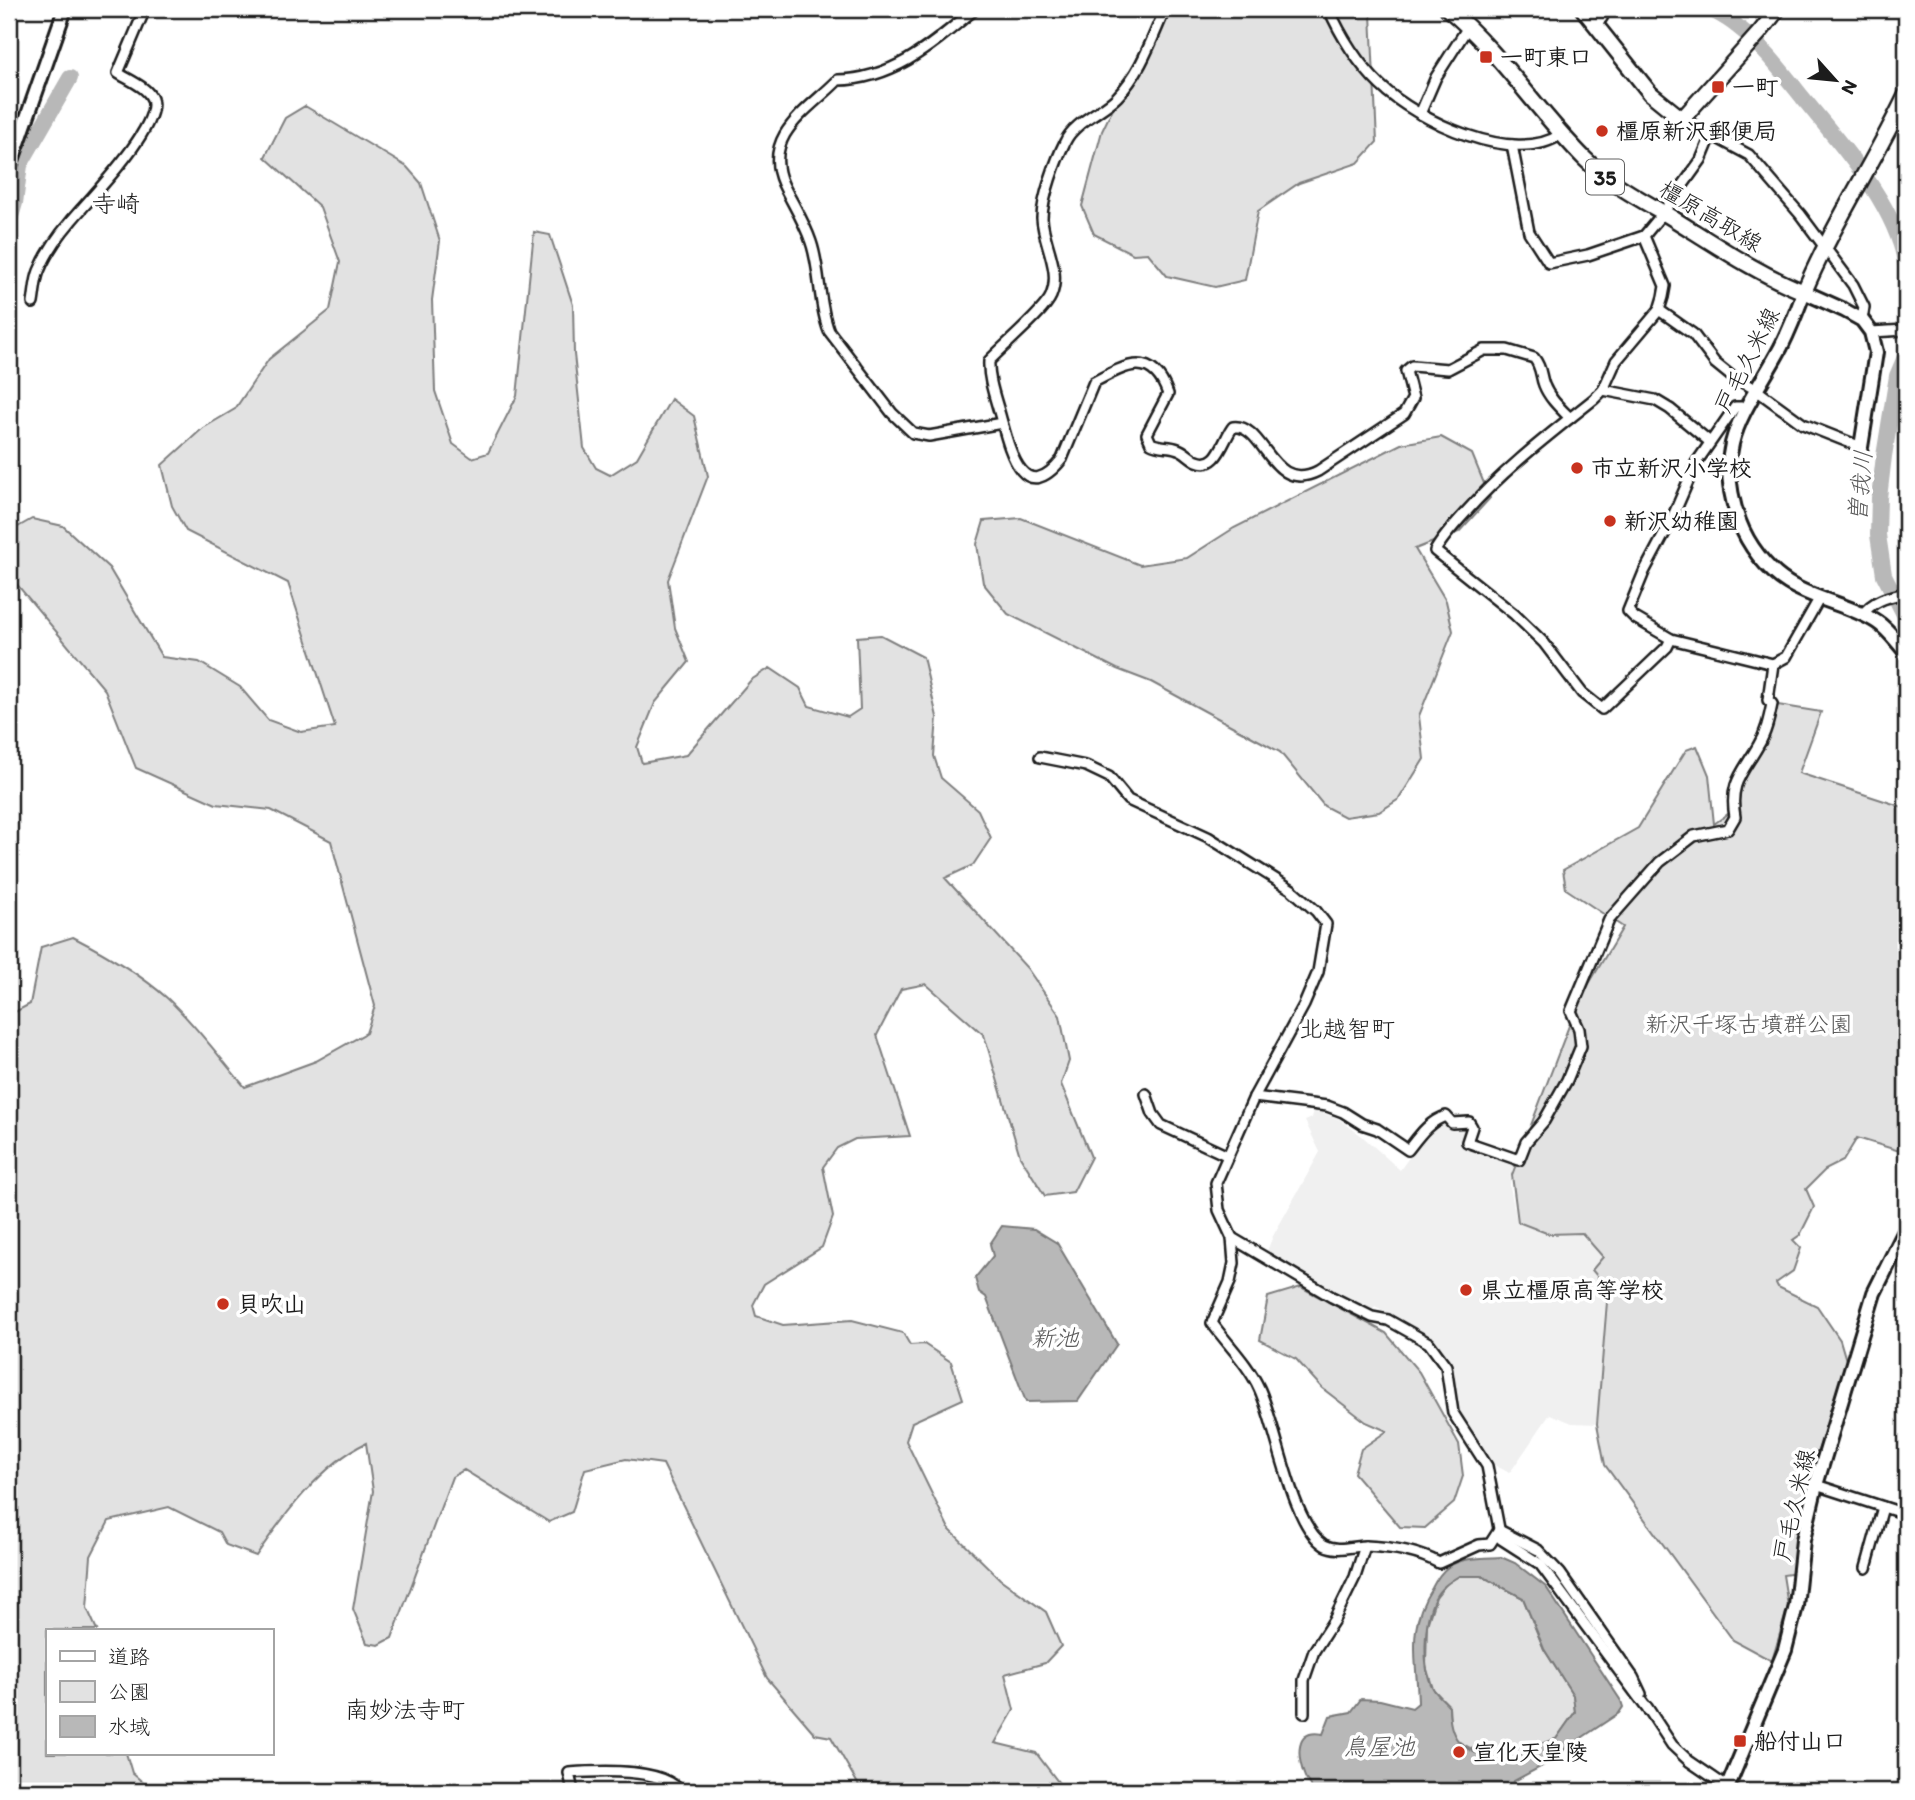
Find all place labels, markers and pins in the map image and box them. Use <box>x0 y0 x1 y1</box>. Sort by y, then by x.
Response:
place label: 一町東口 <box>1500 43 1592 71</box>
marker: 一町東口 <box>1478 49 1494 65</box>
place label: 一町 <box>1732 73 1778 101</box>
marker: 一町 <box>1710 79 1726 95</box>
place label: 橿原新沢郵便局 <box>1616 117 1777 145</box>
marker: 橿原新沢郵便局 <box>1594 123 1610 139</box>
place label: 市立新沢小学校 <box>1591 454 1752 482</box>
marker: 市立新沢小学校 <box>1569 460 1585 476</box>
place label: 新沢幼稚園 <box>1624 507 1739 535</box>
marker: 新沢幼稚園 <box>1602 513 1618 529</box>
place label: 県立橿原高等学校 <box>1480 1276 1664 1304</box>
marker: 県立橿原高等学校 <box>1458 1282 1474 1298</box>
place label: 貝吹山 <box>237 1290 306 1318</box>
marker: 貝吹山 <box>215 1296 231 1312</box>
place label: 船付山口 <box>1754 1727 1846 1755</box>
marker: 船付山口 <box>1732 1733 1748 1749</box>
place label: 宣化天皇陵 <box>1473 1738 1588 1766</box>
marker: 宣化天皇陵 <box>1451 1744 1467 1760</box>

